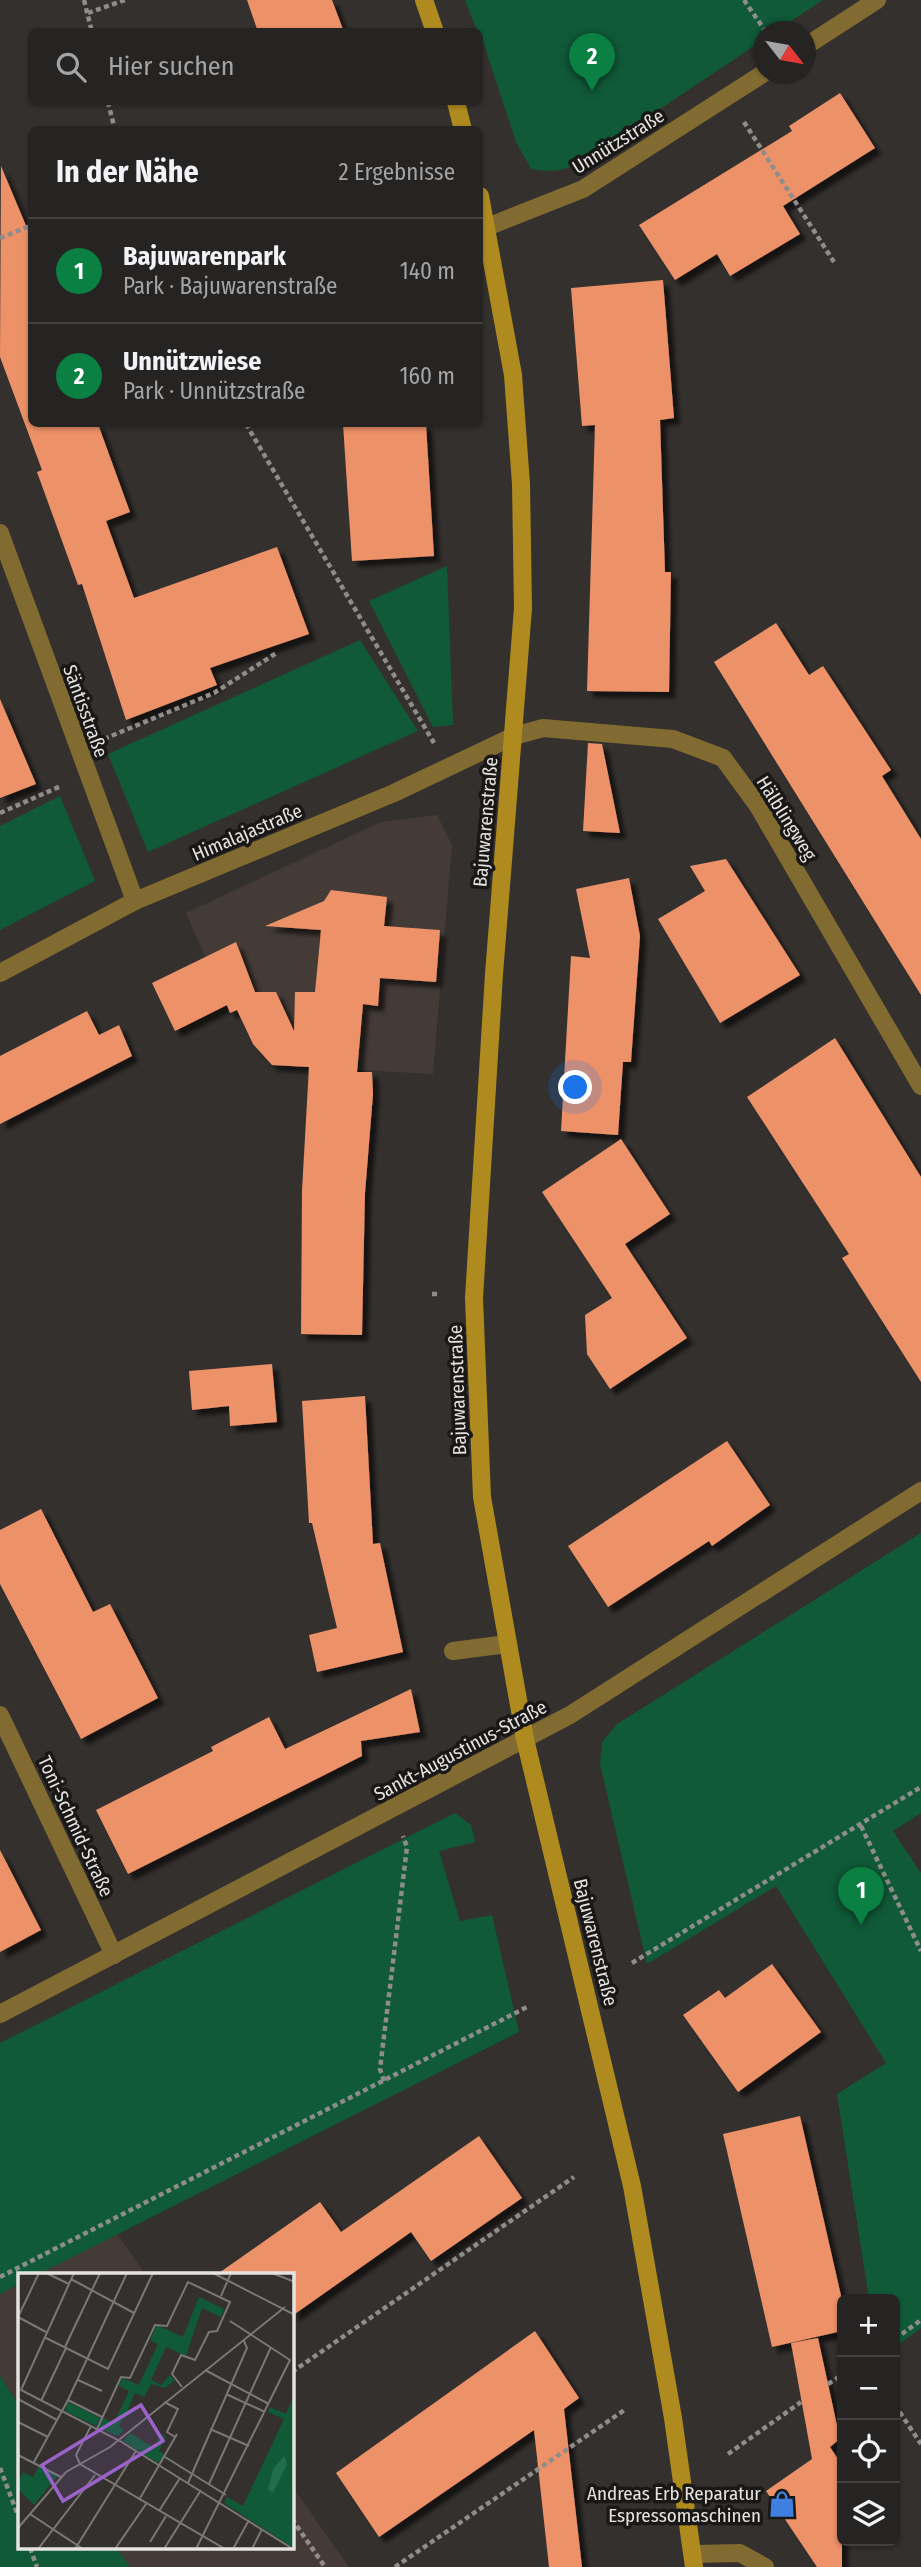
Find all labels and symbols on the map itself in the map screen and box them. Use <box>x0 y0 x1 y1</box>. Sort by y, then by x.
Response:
north arrow <box>753 21 816 84</box>
pin: 2 <box>569 33 615 91</box>
street label: Unnützstraße <box>568 104 668 179</box>
street label: Säntisstraße <box>58 662 113 761</box>
street label: Bajuwarenstraße <box>468 756 503 888</box>
street label: Hälblingweg <box>752 772 822 865</box>
street label: Himalajastraße <box>189 799 306 866</box>
your location <box>558 1070 592 1104</box>
street label: Bajuwarenstraße <box>444 1324 471 1456</box>
street label: Sankt-Augustinus-Straße <box>370 1695 551 1806</box>
street label: Toni-Schmid-Straße <box>33 1752 118 1900</box>
pin: 1 <box>838 1867 884 1925</box>
street label: Bajuwarenstraße <box>569 1876 622 2008</box>
inset map <box>18 2273 294 2550</box>
place label: Andreas Erb Reparatur Espressomaschinen <box>587 2482 761 2527</box>
shop icon: Andreas Erb Reparatur Espressomaschinen <box>767 2489 797 2519</box>

